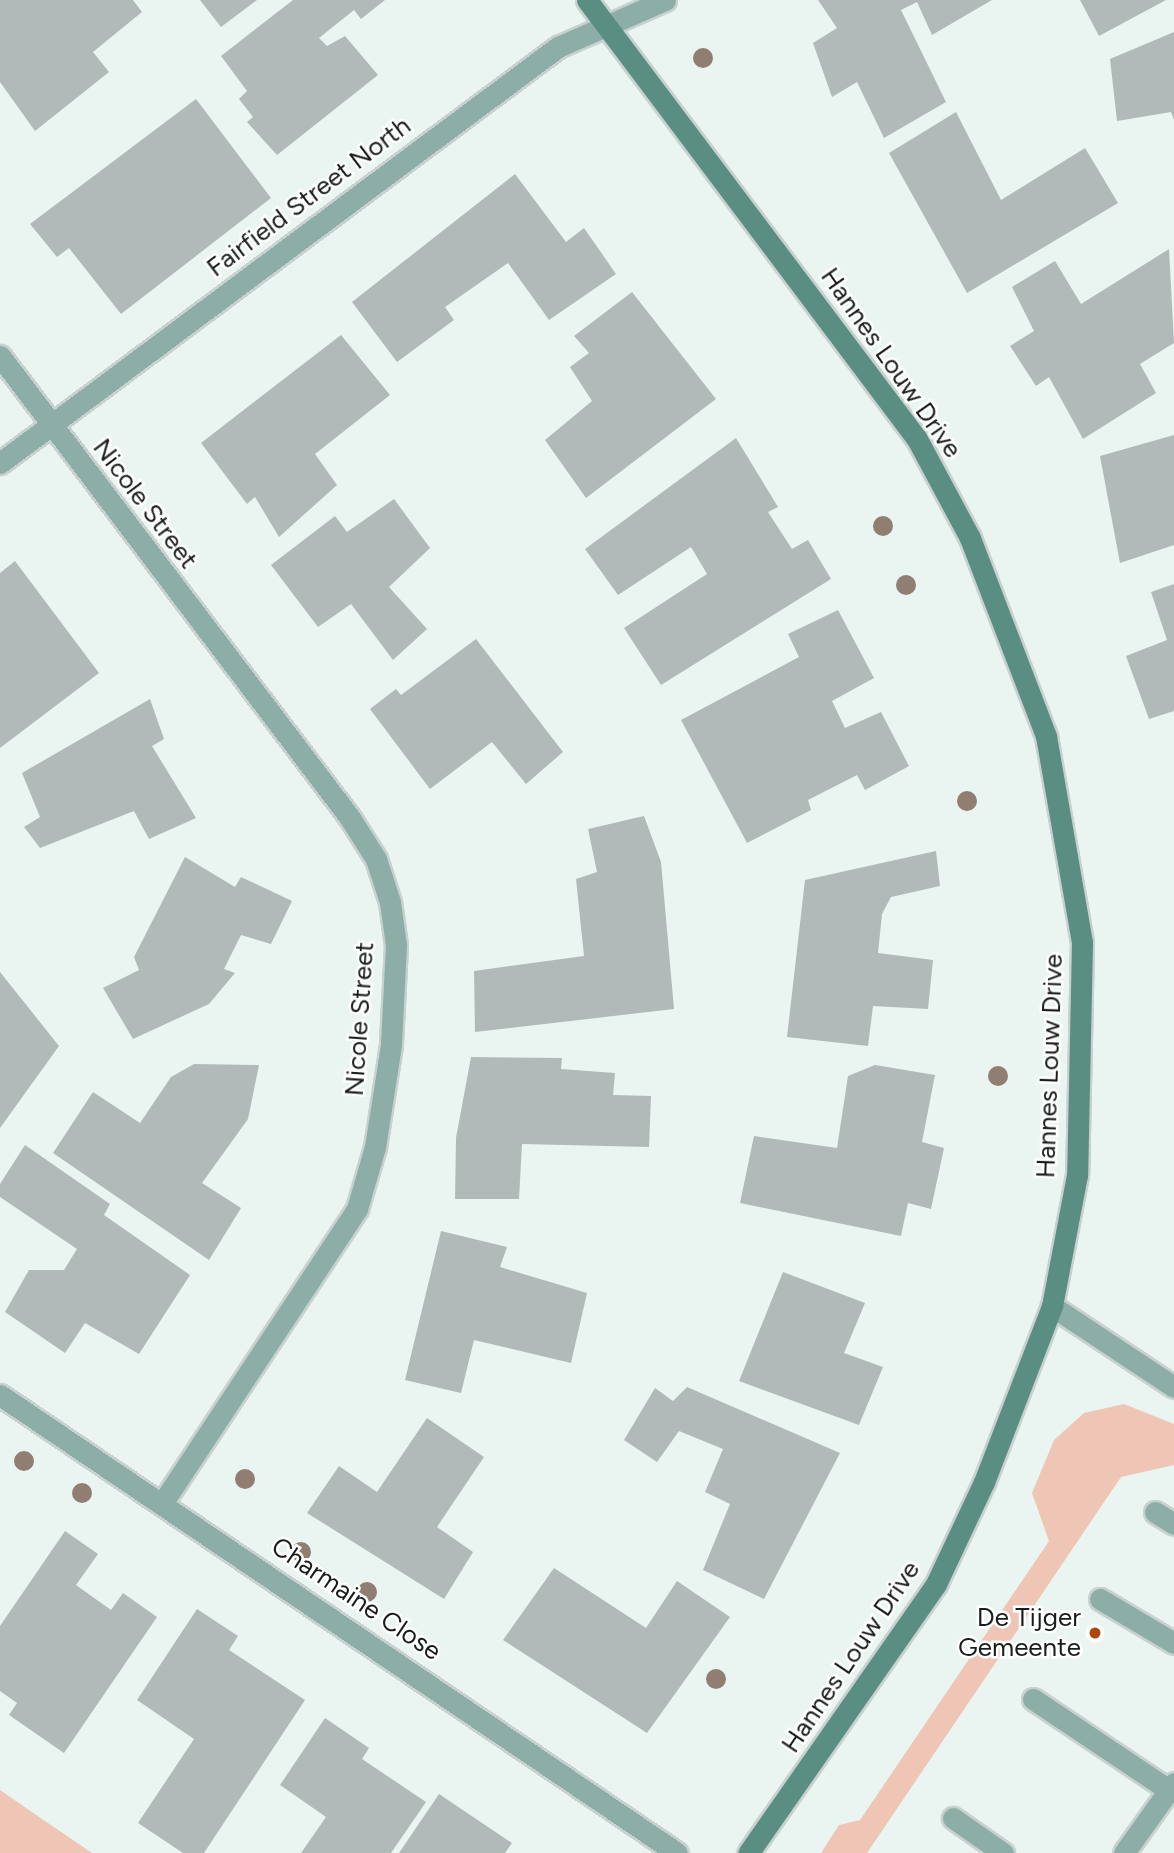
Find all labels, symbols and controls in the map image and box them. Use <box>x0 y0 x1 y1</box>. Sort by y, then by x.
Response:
street label: Fairfield Street North <box>201 110 417 284</box>
street label: Hannes Louw Drive <box>814 262 968 464</box>
street label: Nicole Street <box>86 433 204 575</box>
street label: Nicole Street <box>339 941 381 1097</box>
street label: Hannes Louw Drive <box>1030 953 1070 1179</box>
street label: Charmaine Close <box>265 1531 447 1667</box>
street label: Hannes Louw Drive <box>775 1555 927 1759</box>
place label: De Tijger Gemeente <box>958 1602 1081 1664</box>
marker: De Tijger Gemeente <box>1087 1625 1103 1641</box>

